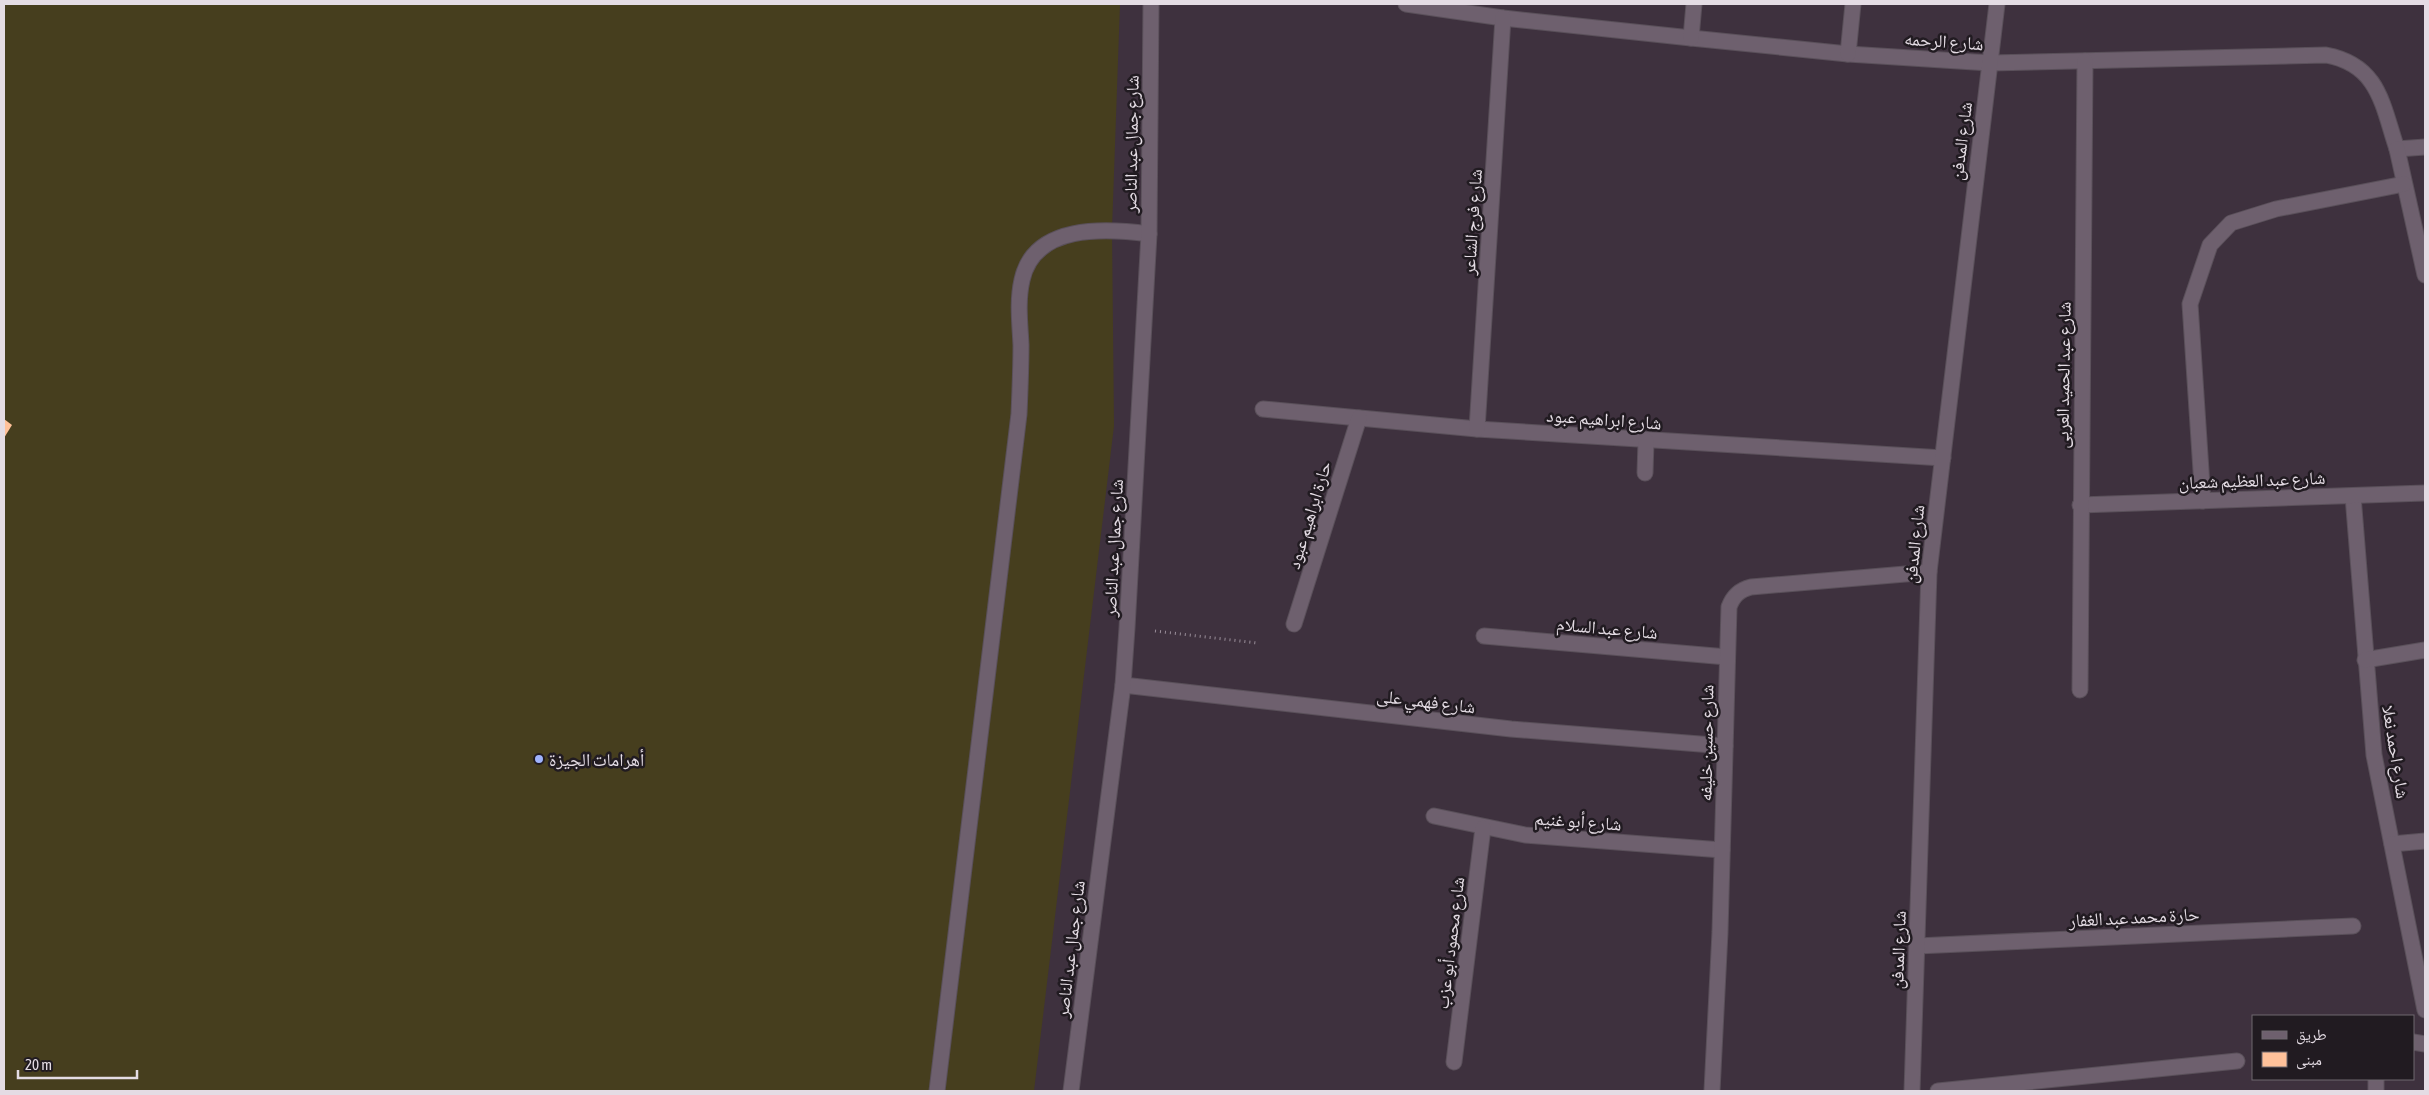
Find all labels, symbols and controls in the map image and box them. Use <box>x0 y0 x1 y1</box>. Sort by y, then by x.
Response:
street label: شارع الرحمه <box>1904 28 1984 55</box>
street label: شارع جمال عبد الناصر <box>1119 75 1144 214</box>
street label: شارع المدفن <box>1946 101 1977 182</box>
street label: شارع فرج الشاعر <box>1458 168 1488 277</box>
street label: شارع عبد الحميد العربى <box>2051 301 2076 449</box>
street label: شارع ابراهيم عبود <box>1546 405 1662 435</box>
street label: حارة ابراهيم عبود <box>1283 459 1337 572</box>
street label: شارع عبد العظيم شعبان <box>2178 467 2326 495</box>
street label: شارع جمال عبد الناصر <box>1099 479 1128 618</box>
street label: شارع المدفن <box>1899 504 1930 584</box>
street label: شارع عبد السلام <box>1555 613 1659 645</box>
street label: شارع حسين خليفه <box>1694 684 1719 802</box>
street label: شارع فهمي على <box>1375 685 1477 722</box>
street label: شارع احمد نعلا <box>2377 704 2414 800</box>
place label: أهرامات الجيزة <box>549 749 644 770</box>
marker: أهرامات الجيزة <box>533 753 545 765</box>
street label: شارع أبو غنيم <box>1534 807 1622 837</box>
street label: شارع محمود أبو عزب <box>1431 876 1470 1010</box>
street label: شارع جمال عبد الناصر <box>1051 879 1090 1020</box>
street label: حارة محمد عبد الغفار <box>2067 903 2200 932</box>
street label: شارع المدفن <box>1886 910 1911 990</box>
legend <box>2252 1015 2414 1080</box>
text: طريق <box>2296 1026 2327 1045</box>
scale bar <box>18 1048 136 1080</box>
text: مبنى <box>2296 1051 2322 1070</box>
text: 20 m <box>25 1056 52 1073</box>

